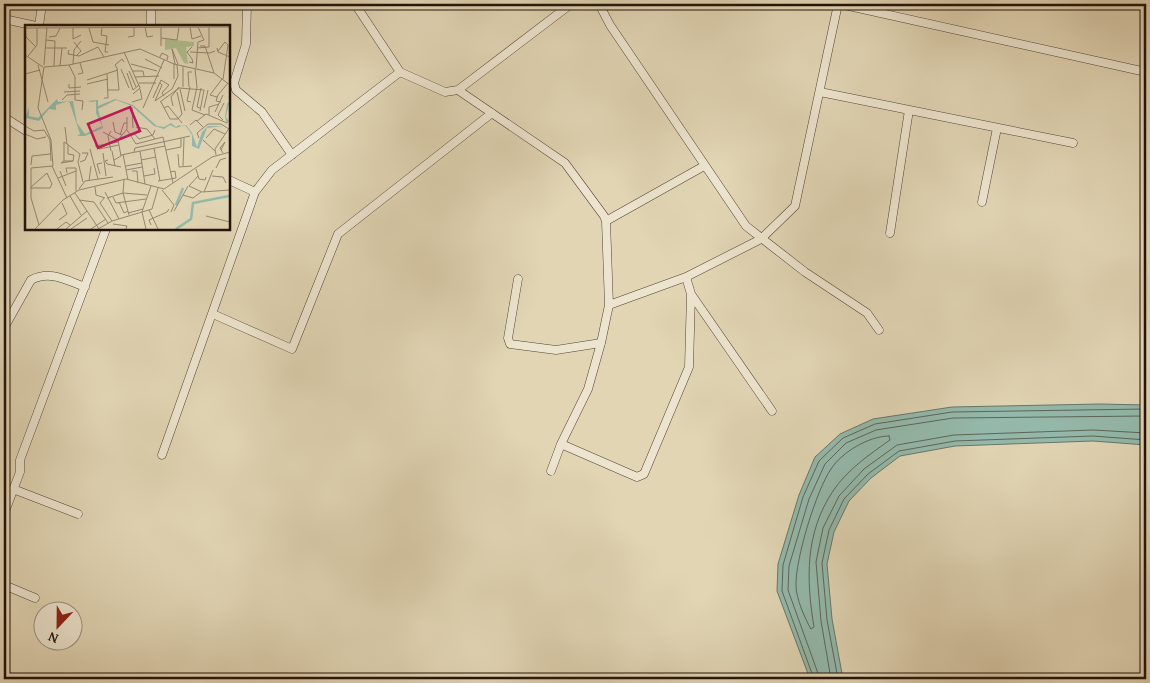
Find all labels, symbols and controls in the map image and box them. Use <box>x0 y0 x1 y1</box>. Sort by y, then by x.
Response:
inset map <box>25 25 230 230</box>
north arrow <box>32 600 82 650</box>
text: N <box>44 627 61 649</box>

